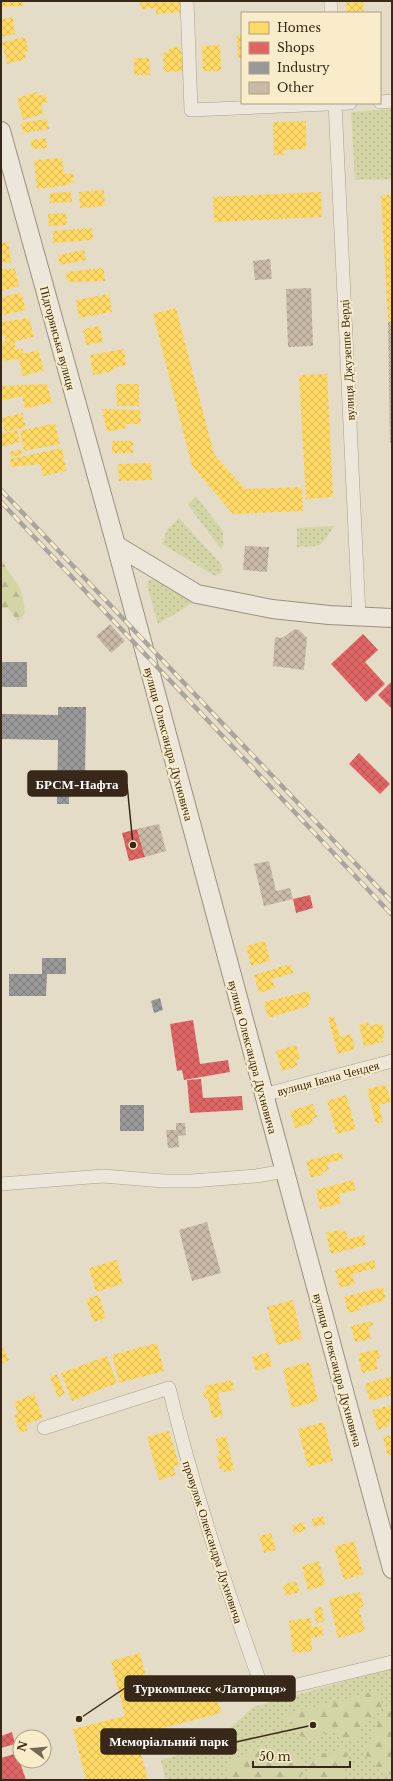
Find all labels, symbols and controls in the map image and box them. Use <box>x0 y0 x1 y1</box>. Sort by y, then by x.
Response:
legend <box>241 12 381 104</box>
text: Homes <box>277 20 321 35</box>
text: Shops <box>277 40 314 55</box>
text: Industry <box>277 60 330 75</box>
text: Other <box>277 80 314 95</box>
street label: Підгорянська вулиця <box>37 284 79 392</box>
street label: вулиця Джузеппе Верді <box>336 298 358 421</box>
street label: вулиця Олександра Духновича <box>141 666 197 823</box>
callout: БРСМ-Нафта <box>28 771 127 796</box>
text: БРСМ-Нафта <box>36 776 119 793</box>
street label: вулиця Олександра Духновича <box>225 979 281 1136</box>
street label: вулиця Івана Чендея <box>275 1057 381 1099</box>
street label: вулиця Олександра Духновича <box>310 1292 366 1449</box>
street label: провулок Олександра Духновича <box>180 1459 247 1626</box>
callout: Туркомплекс «Латориця» <box>125 1676 295 1701</box>
text: Туркомплекс «Латориця» <box>133 1680 287 1697</box>
north arrow <box>12 1729 52 1769</box>
callout: Меморіальний парк <box>101 1729 236 1754</box>
text: Меморіальний парк <box>109 1733 229 1750</box>
text: N <box>14 1739 31 1753</box>
scale bar <box>253 1743 350 1769</box>
text: 50 m <box>259 1749 291 1764</box>

